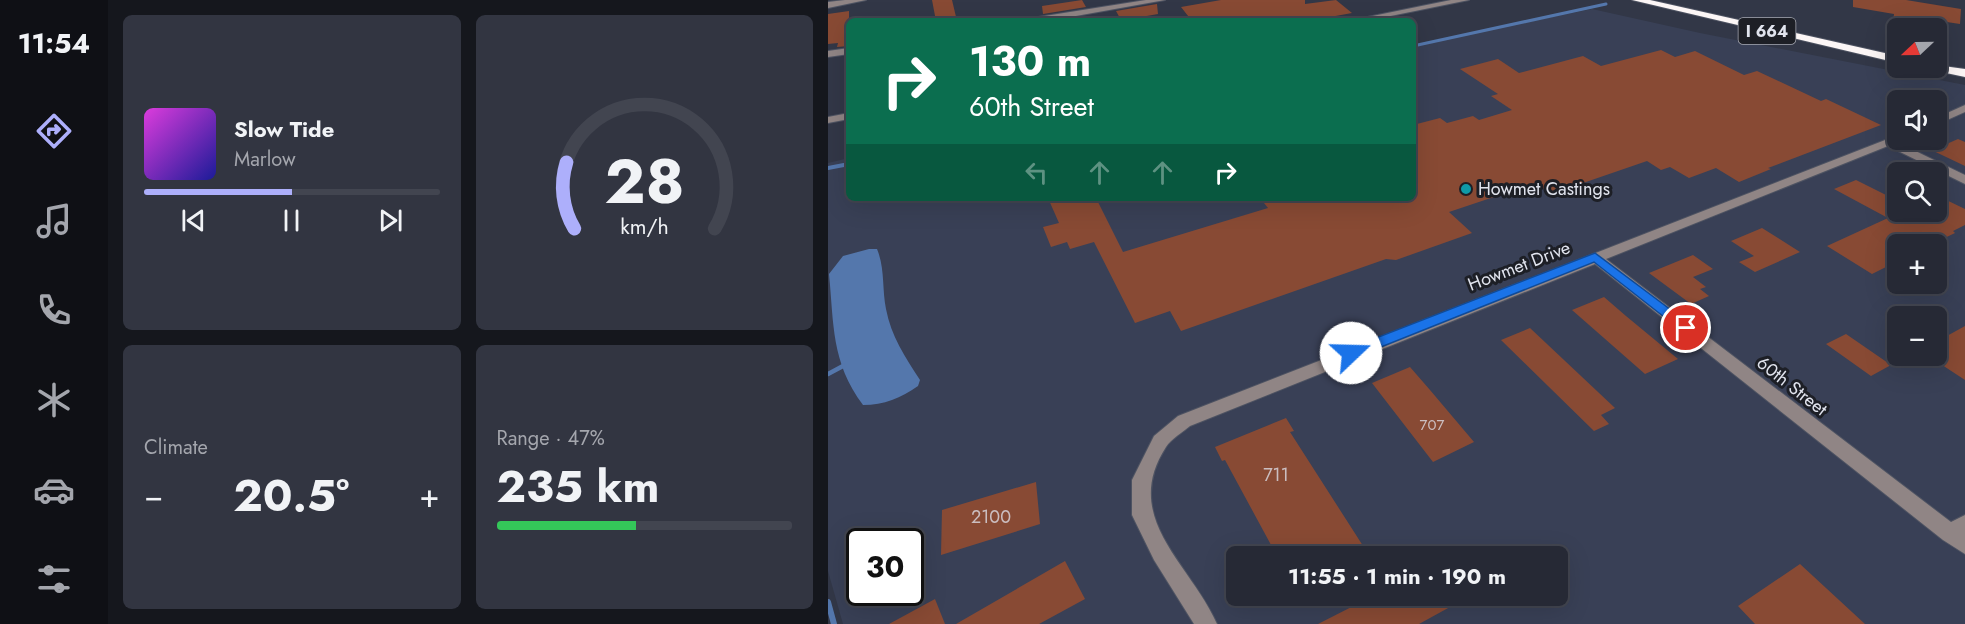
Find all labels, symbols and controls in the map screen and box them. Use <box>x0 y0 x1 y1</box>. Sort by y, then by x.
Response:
road number: I 664 <box>1738 18 1796 44</box>
north arrow <box>1887 18 1947 78</box>
map controls <box>1887 18 1947 366</box>
text: 11:54 <box>18 24 90 63</box>
text: 130 m <box>969 31 1091 92</box>
icon: right <box>870 42 948 120</box>
text: 60th Street <box>969 87 1094 126</box>
button: sound <box>1887 90 1947 150</box>
icon: directions <box>33 110 75 152</box>
text: Slow Tide <box>234 113 334 145</box>
text: 28 <box>604 137 684 227</box>
text: Marlow <box>234 145 296 174</box>
icon: left <box>1020 156 1053 189</box>
icon: ahead <box>1083 156 1116 189</box>
icon: ahead <box>1146 156 1179 189</box>
icon: right <box>1209 156 1242 189</box>
button: search <box>1887 162 1947 222</box>
place label: Howmet Castings <box>1478 176 1610 202</box>
marker: Howmet Castings <box>1459 182 1473 196</box>
icon: music <box>33 200 75 242</box>
icon: previous <box>177 204 210 237</box>
icon: pause <box>275 204 308 237</box>
icon: next <box>374 204 407 237</box>
text: km/h <box>620 212 668 243</box>
button: + <box>1887 234 1947 294</box>
street label: Howmet Drive <box>1464 235 1574 297</box>
icon: phone <box>33 289 75 331</box>
pin <box>1660 302 1711 353</box>
button: − <box>1887 306 1947 366</box>
icon: arrive <box>1669 311 1702 344</box>
position arrow <box>1319 321 1383 385</box>
street label: 60th Street <box>1751 350 1833 422</box>
icon: climate <box>33 379 75 421</box>
house number: 707 <box>1420 414 1444 436</box>
text: Range · 47% <box>497 424 605 453</box>
text: Climate <box>144 433 208 462</box>
text: 235 km <box>497 454 659 519</box>
house number: 711 <box>1263 462 1289 488</box>
text: 20.5° <box>233 463 349 528</box>
icon: car <box>33 469 75 511</box>
text: − <box>144 472 163 519</box>
text: + <box>419 472 439 519</box>
house number: 2100 <box>971 504 1011 530</box>
speed limit sign: 30 <box>846 528 924 606</box>
icon: filters <box>33 558 75 600</box>
text: 11:55 · 1 min · 190 m <box>1288 560 1506 592</box>

